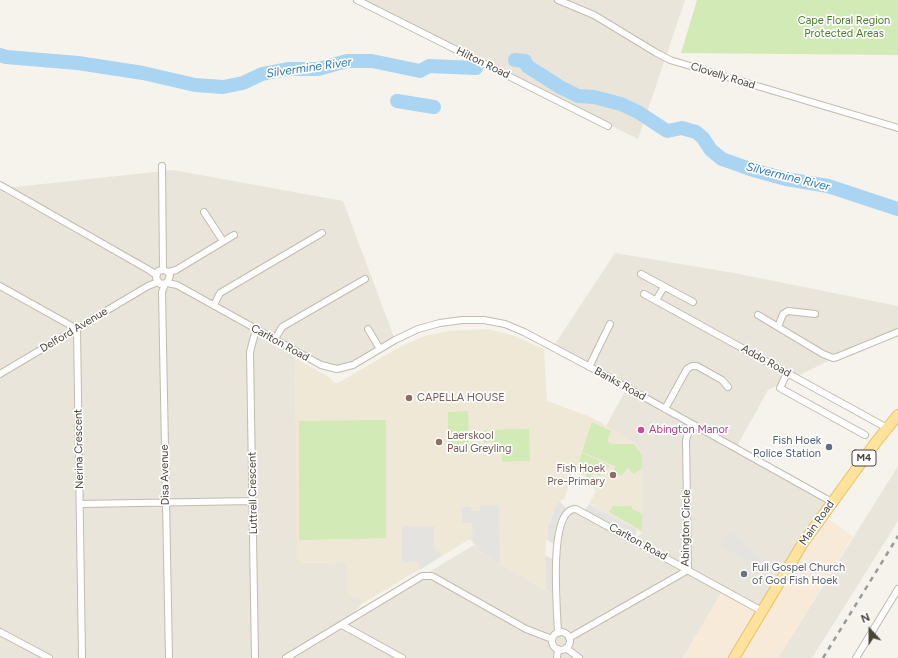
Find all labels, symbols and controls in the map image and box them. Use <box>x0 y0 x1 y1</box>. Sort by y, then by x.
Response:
park label: Cape Floral Region Protected Areas <box>798 14 890 40</box>
street label: Hilton Road <box>454 44 512 82</box>
water label: Silvermine River <box>265 55 353 81</box>
street label: Clovelly Road <box>689 60 757 92</box>
water label: Silvermine River <box>745 160 831 194</box>
street label: Delford Avenue <box>38 305 110 355</box>
street label: Carlton Road <box>249 322 311 364</box>
street label: Addo Road <box>739 342 793 380</box>
street label: Banks Road <box>592 364 648 404</box>
place label: CAPELLA HOUSE <box>417 391 505 405</box>
marker: CAPELLA HOUSE <box>404 393 414 403</box>
street label: Nerina Crescent <box>72 409 86 489</box>
place label: Abington Manor <box>649 423 729 437</box>
marker: Abington Manor <box>636 425 646 435</box>
place label: Laerskool Paul Greyling <box>447 429 511 455</box>
place label: Fish Hoek Police Station <box>753 434 821 460</box>
marker: Laerskool Paul Greyling <box>434 437 444 447</box>
marker: Fish Hoek Police Station <box>824 442 834 452</box>
street label: Disa Avenue <box>158 445 172 505</box>
road number: M4 <box>852 450 876 466</box>
street label: Luttrell Crescent <box>246 452 260 534</box>
place label: Fish Hoek Pre-Primary <box>547 462 605 488</box>
marker: Fish Hoek Pre-Primary <box>608 470 618 480</box>
street label: Abington Circle <box>679 489 693 567</box>
street label: Main Road <box>797 498 837 548</box>
street label: Carlton Road <box>607 521 669 563</box>
place label: Full Gospel Church of God Fish Hoek <box>752 561 845 587</box>
marker: Full Gospel Church of God Fish Hoek <box>739 569 749 579</box>
north arrow <box>850 610 890 650</box>
text: N <box>859 611 872 626</box>

